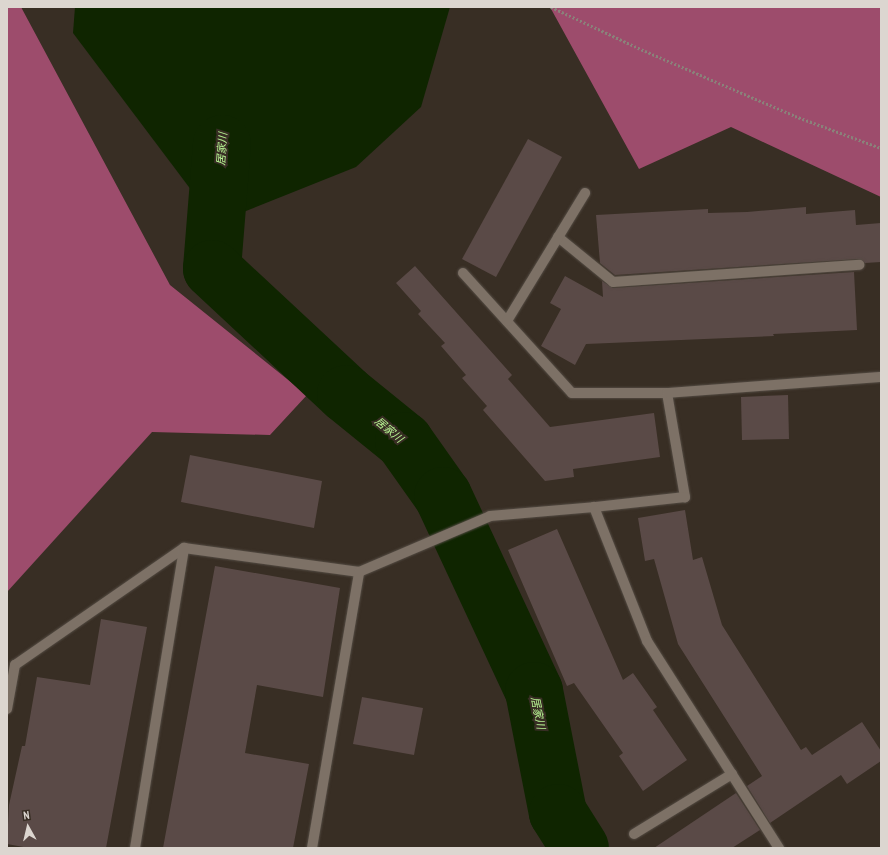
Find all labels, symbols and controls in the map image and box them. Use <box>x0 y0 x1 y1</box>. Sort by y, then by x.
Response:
water label: 居家川 <box>214 132 230 166</box>
water label: 居家川 <box>372 414 406 446</box>
water label: 居家川 <box>528 696 548 730</box>
north arrow <box>8 807 48 847</box>
text: N <box>22 808 30 822</box>

